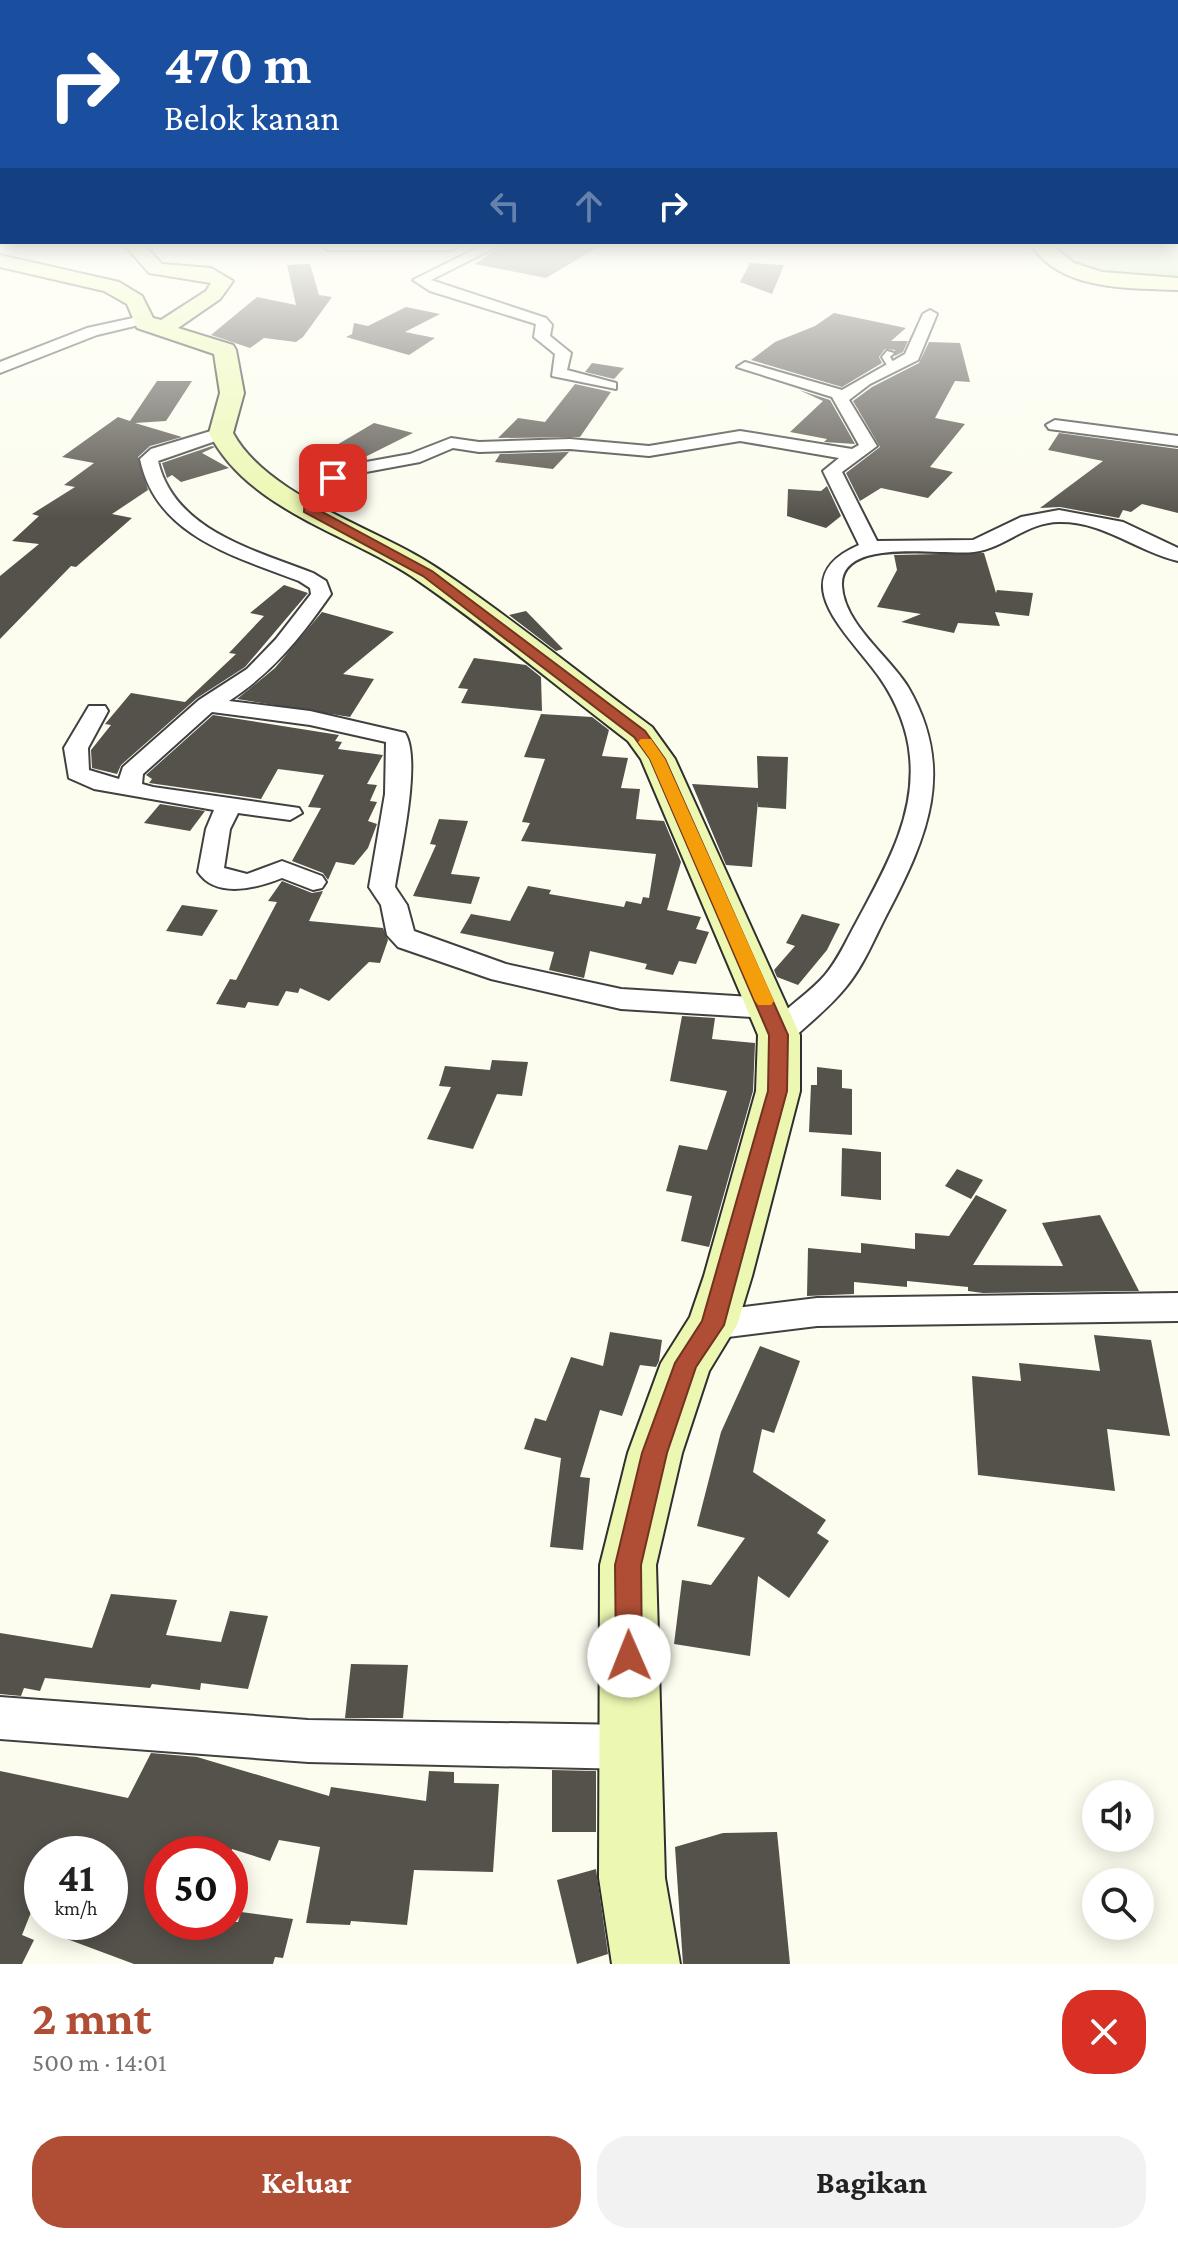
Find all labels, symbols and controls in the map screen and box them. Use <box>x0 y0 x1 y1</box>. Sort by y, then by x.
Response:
icon: right <box>32 32 136 136</box>
text: 470 m <box>164 33 311 95</box>
text: Belok kanan <box>164 98 340 138</box>
icon: left <box>483 184 527 228</box>
icon: ahead <box>567 184 611 228</box>
icon: right <box>651 184 695 228</box>
pin <box>299 444 367 512</box>
icon: arrive <box>311 456 355 500</box>
position arrow <box>587 1614 671 1698</box>
map controls <box>1082 1780 1154 1940</box>
button: sound <box>1082 1780 1154 1852</box>
speed limit sign: 50 <box>144 1836 248 1940</box>
text: 41 <box>58 1855 94 1900</box>
button: search <box>1082 1868 1154 1940</box>
text: km/h <box>54 1897 98 1919</box>
button: close <box>1062 1990 1146 2074</box>
text: 2 mnt <box>32 1991 151 2044</box>
text: 500 m · 14:01 <box>32 2048 167 2077</box>
button: Keluar <box>32 2136 581 2228</box>
button: Bagikan <box>597 2136 1146 2228</box>

